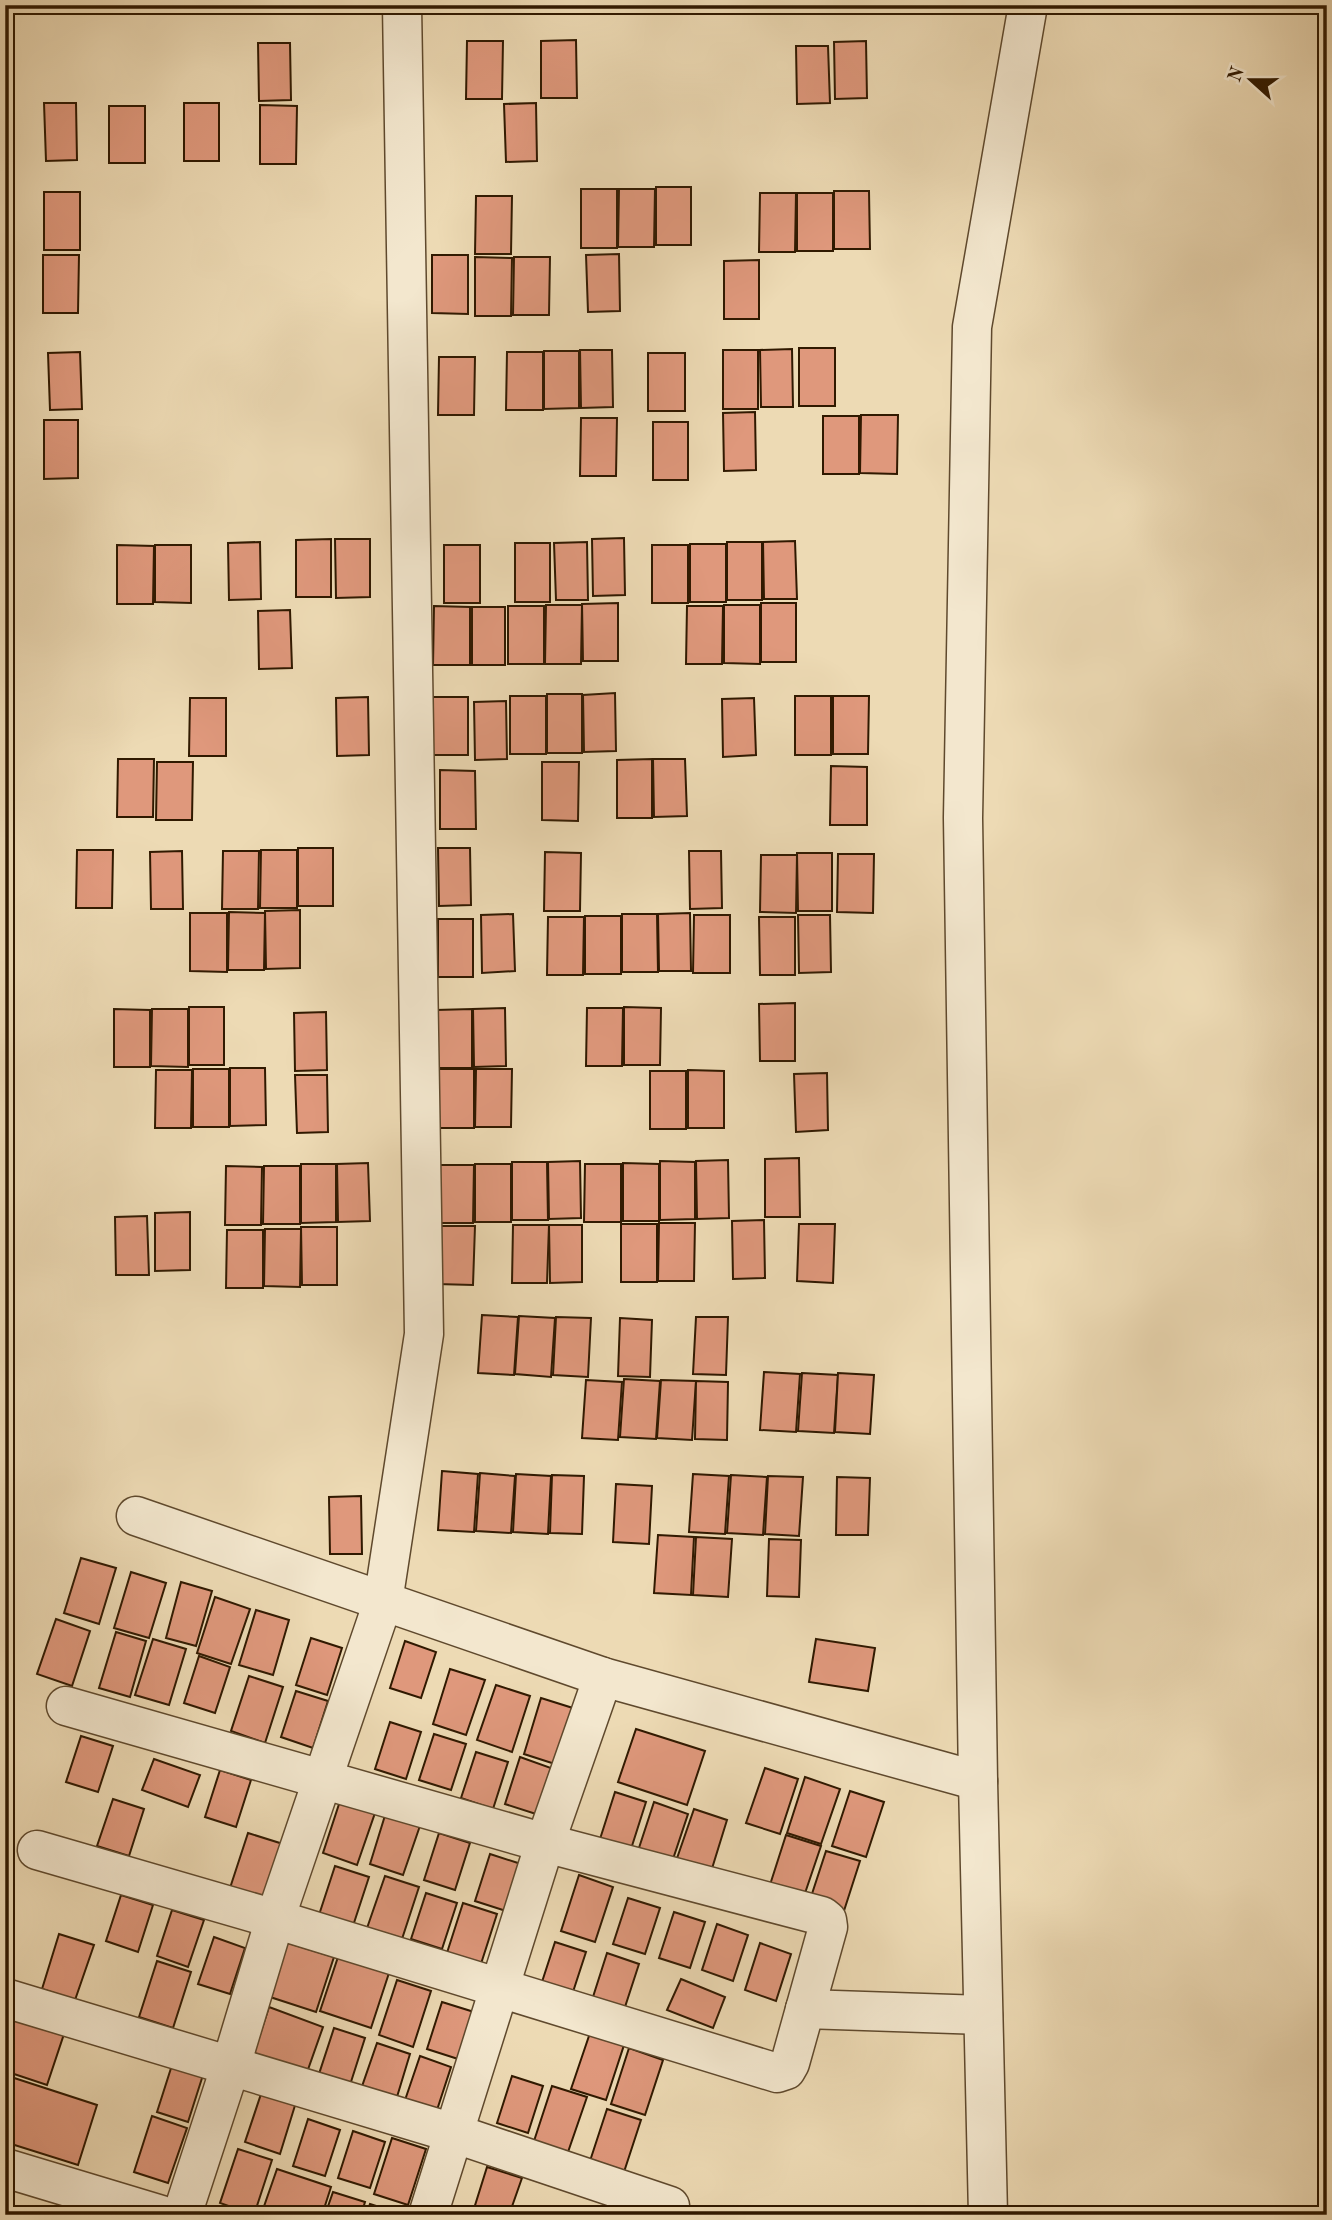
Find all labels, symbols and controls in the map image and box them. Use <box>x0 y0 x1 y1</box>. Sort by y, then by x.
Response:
north arrow <box>1216 46 1286 116</box>
text: N <box>1226 64 1249 85</box>

